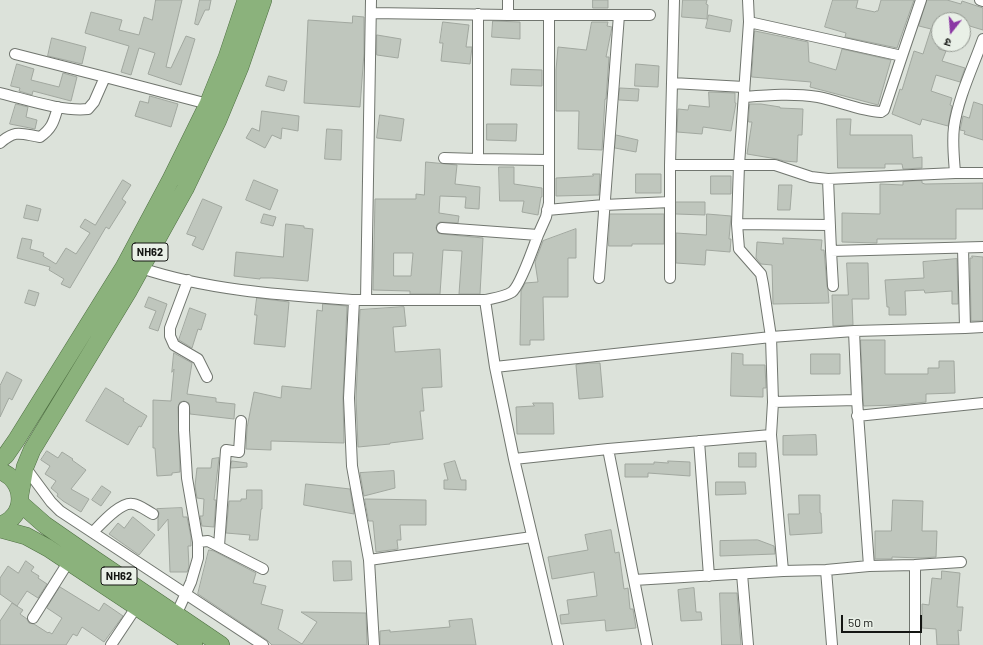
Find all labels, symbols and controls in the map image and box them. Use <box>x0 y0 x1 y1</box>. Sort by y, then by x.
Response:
north arrow <box>931 12 971 52</box>
text: उ <box>943 36 953 50</box>
road number: NH62 <box>132 243 168 261</box>
road number: NH62 <box>101 567 137 585</box>
scale bar <box>843 607 924 633</box>
text: 50 m <box>848 615 873 629</box>

